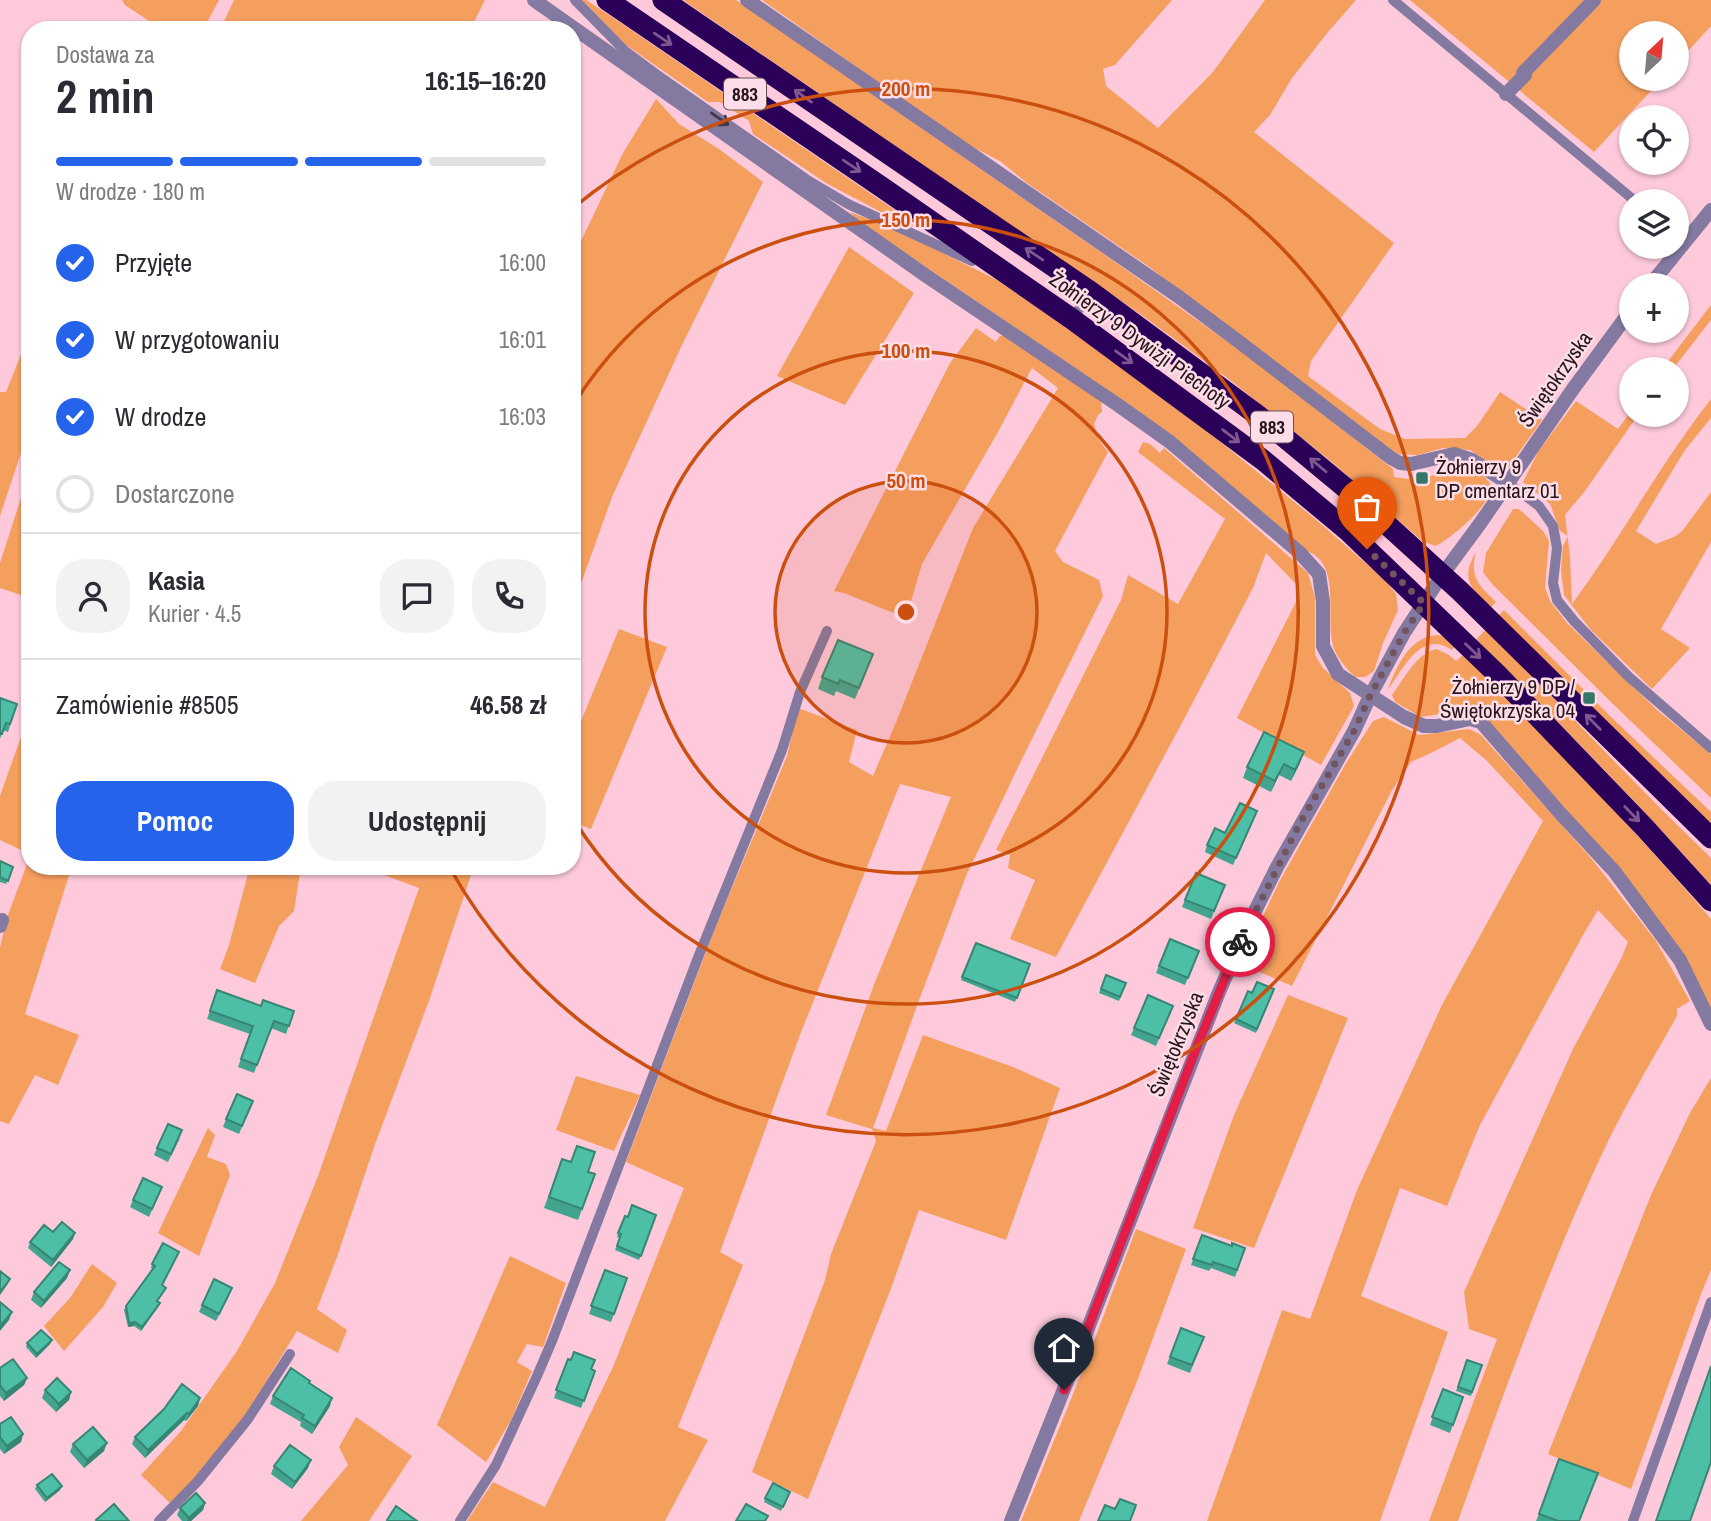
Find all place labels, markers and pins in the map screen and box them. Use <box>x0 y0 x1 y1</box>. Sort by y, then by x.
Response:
place label: Żołnierzy 9 DP cmentarz 01 <box>1436 452 1560 505</box>
marker: Żołnierzy 9 DP cmentarz 01 <box>1414 470 1430 486</box>
pin <box>1337 477 1397 549</box>
centre of rings <box>894 600 918 624</box>
place label: Żołnierzy 9 DP / Świętokrzyska 04 <box>1440 672 1575 725</box>
marker: Żołnierzy 9 DP / Świętokrzyska 04 <box>1581 690 1597 706</box>
pin <box>1034 1318 1094 1390</box>

